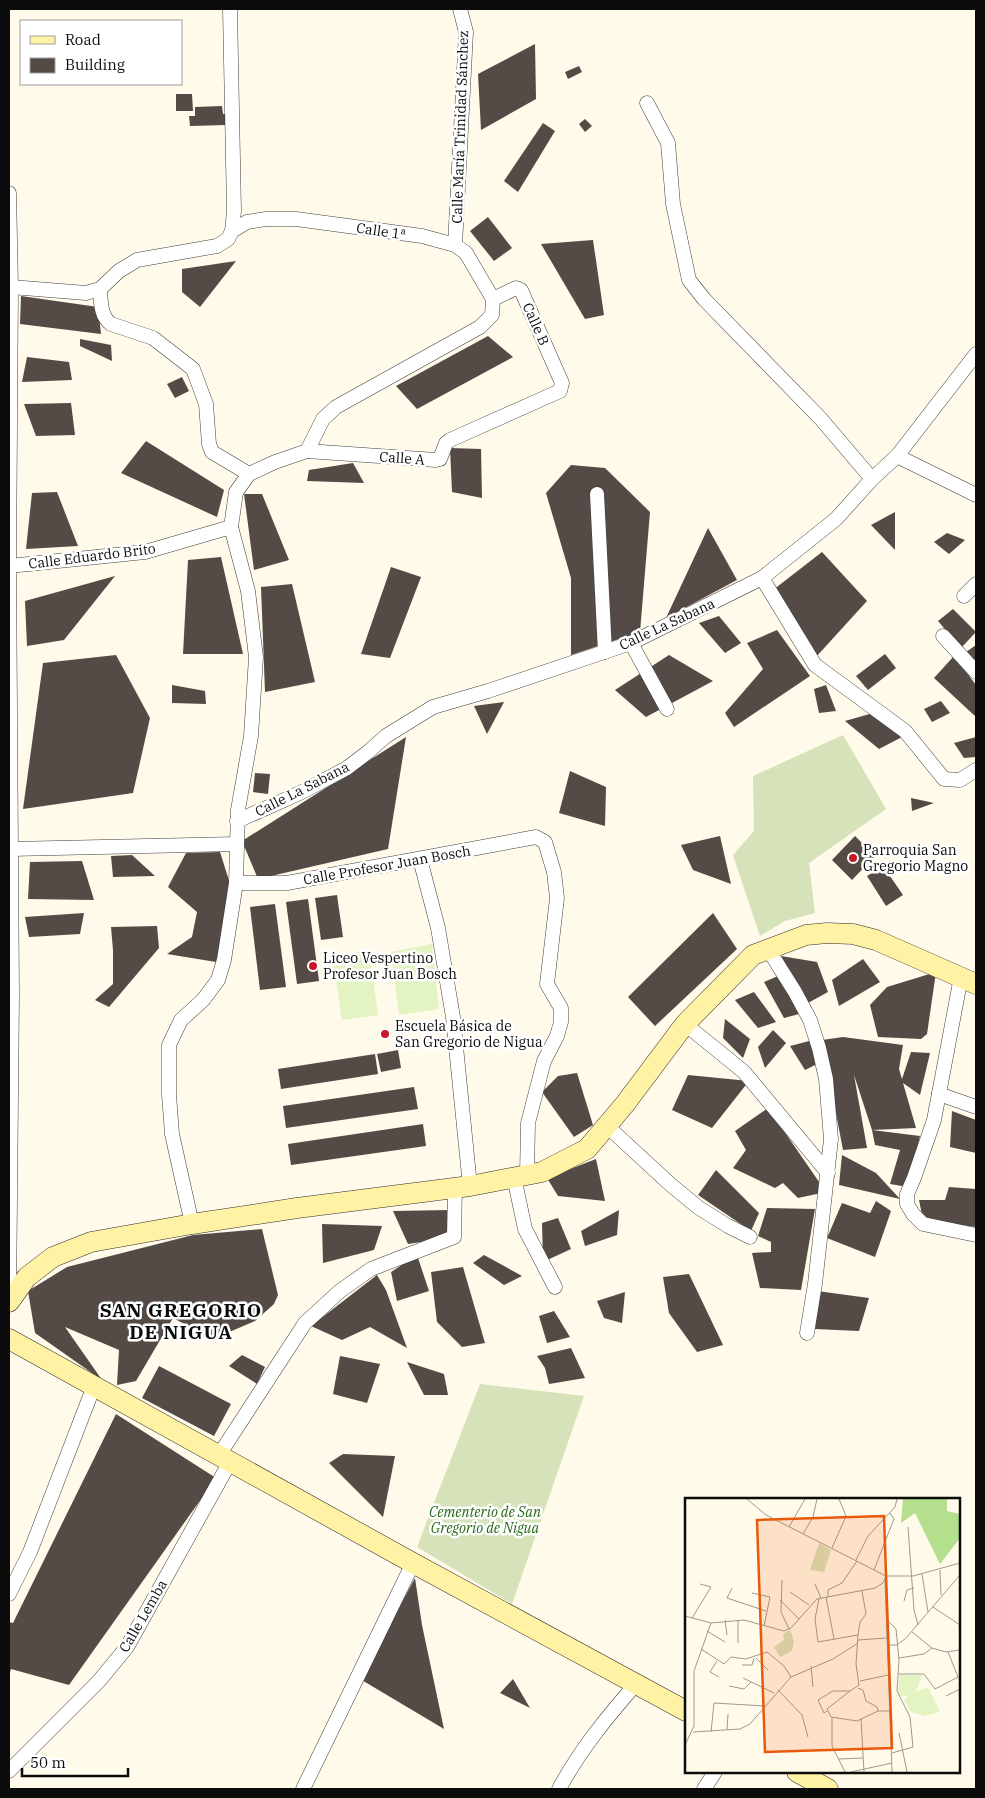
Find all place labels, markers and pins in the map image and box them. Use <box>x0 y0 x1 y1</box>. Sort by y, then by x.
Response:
place label: Parroquia San Gregorio Magno <box>863 841 968 875</box>
marker: Parroquia San Gregorio Magno <box>847 852 859 864</box>
place label: Liceo Vespertino Profesor Juan Bosch <box>323 949 457 983</box>
marker: Liceo Vespertino Profesor Juan Bosch <box>307 960 319 972</box>
place label: Escuela Básica de San Gregorio de Nigua <box>395 1017 543 1051</box>
marker: Escuela Básica de San Gregorio de Nigua <box>379 1028 391 1040</box>

